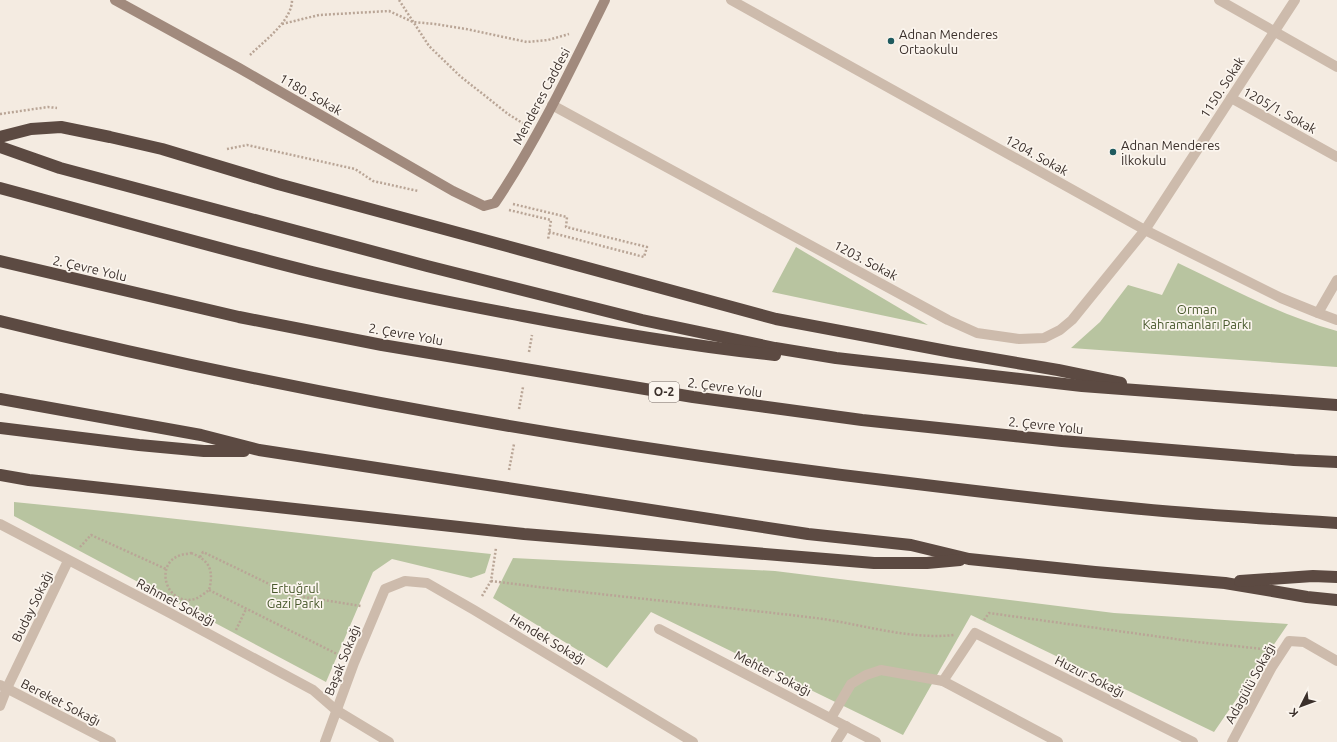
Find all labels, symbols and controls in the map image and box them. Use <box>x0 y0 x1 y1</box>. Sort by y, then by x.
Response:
place label: Adnan Menderes Ortaokulu <box>899 27 998 56</box>
marker: Adnan Menderes Ortaokulu <box>886 36 896 46</box>
street label: Menderes Caddesi <box>510 45 572 147</box>
street label: 1150. Sokak <box>1197 54 1247 120</box>
street label: 1180. Sokak <box>277 71 345 118</box>
street label: 1205/1. Sokak <box>1241 84 1320 136</box>
street label: 1204. Sokak <box>1003 132 1071 178</box>
place label: Adnan Menderes İlkokulu <box>1121 138 1220 167</box>
marker: Adnan Menderes İlkokulu <box>1108 147 1118 157</box>
street label: 1203. Sokak <box>832 237 900 283</box>
street label: 2. Çevre Yolu <box>52 253 128 283</box>
park label: Orman Kahramanları Parkı <box>1142 302 1252 331</box>
street label: 2. Çevre Yolu <box>368 321 444 347</box>
street label: 2. Çevre Yolu <box>687 375 763 399</box>
road number: O-2 <box>649 382 679 402</box>
street label: 2. Çevre Yolu <box>1008 414 1084 436</box>
street label: Buday Sokağı <box>9 568 55 644</box>
street label: Rahmet Sokağı <box>134 575 218 629</box>
park label: Ertuğrul Gazi Parkı <box>267 581 323 610</box>
street label: Hendek Sokağı <box>507 611 589 667</box>
street label: Başak Sokağı <box>321 623 363 697</box>
street label: Adagülü Sokağı <box>1222 640 1278 726</box>
street label: Mehter Sokağı <box>732 648 814 698</box>
street label: Huzur Sokağı <box>1053 652 1127 700</box>
street label: Bereket Sokağı <box>19 676 103 728</box>
north arrow <box>1281 686 1321 726</box>
text: K <box>1286 705 1300 719</box>

